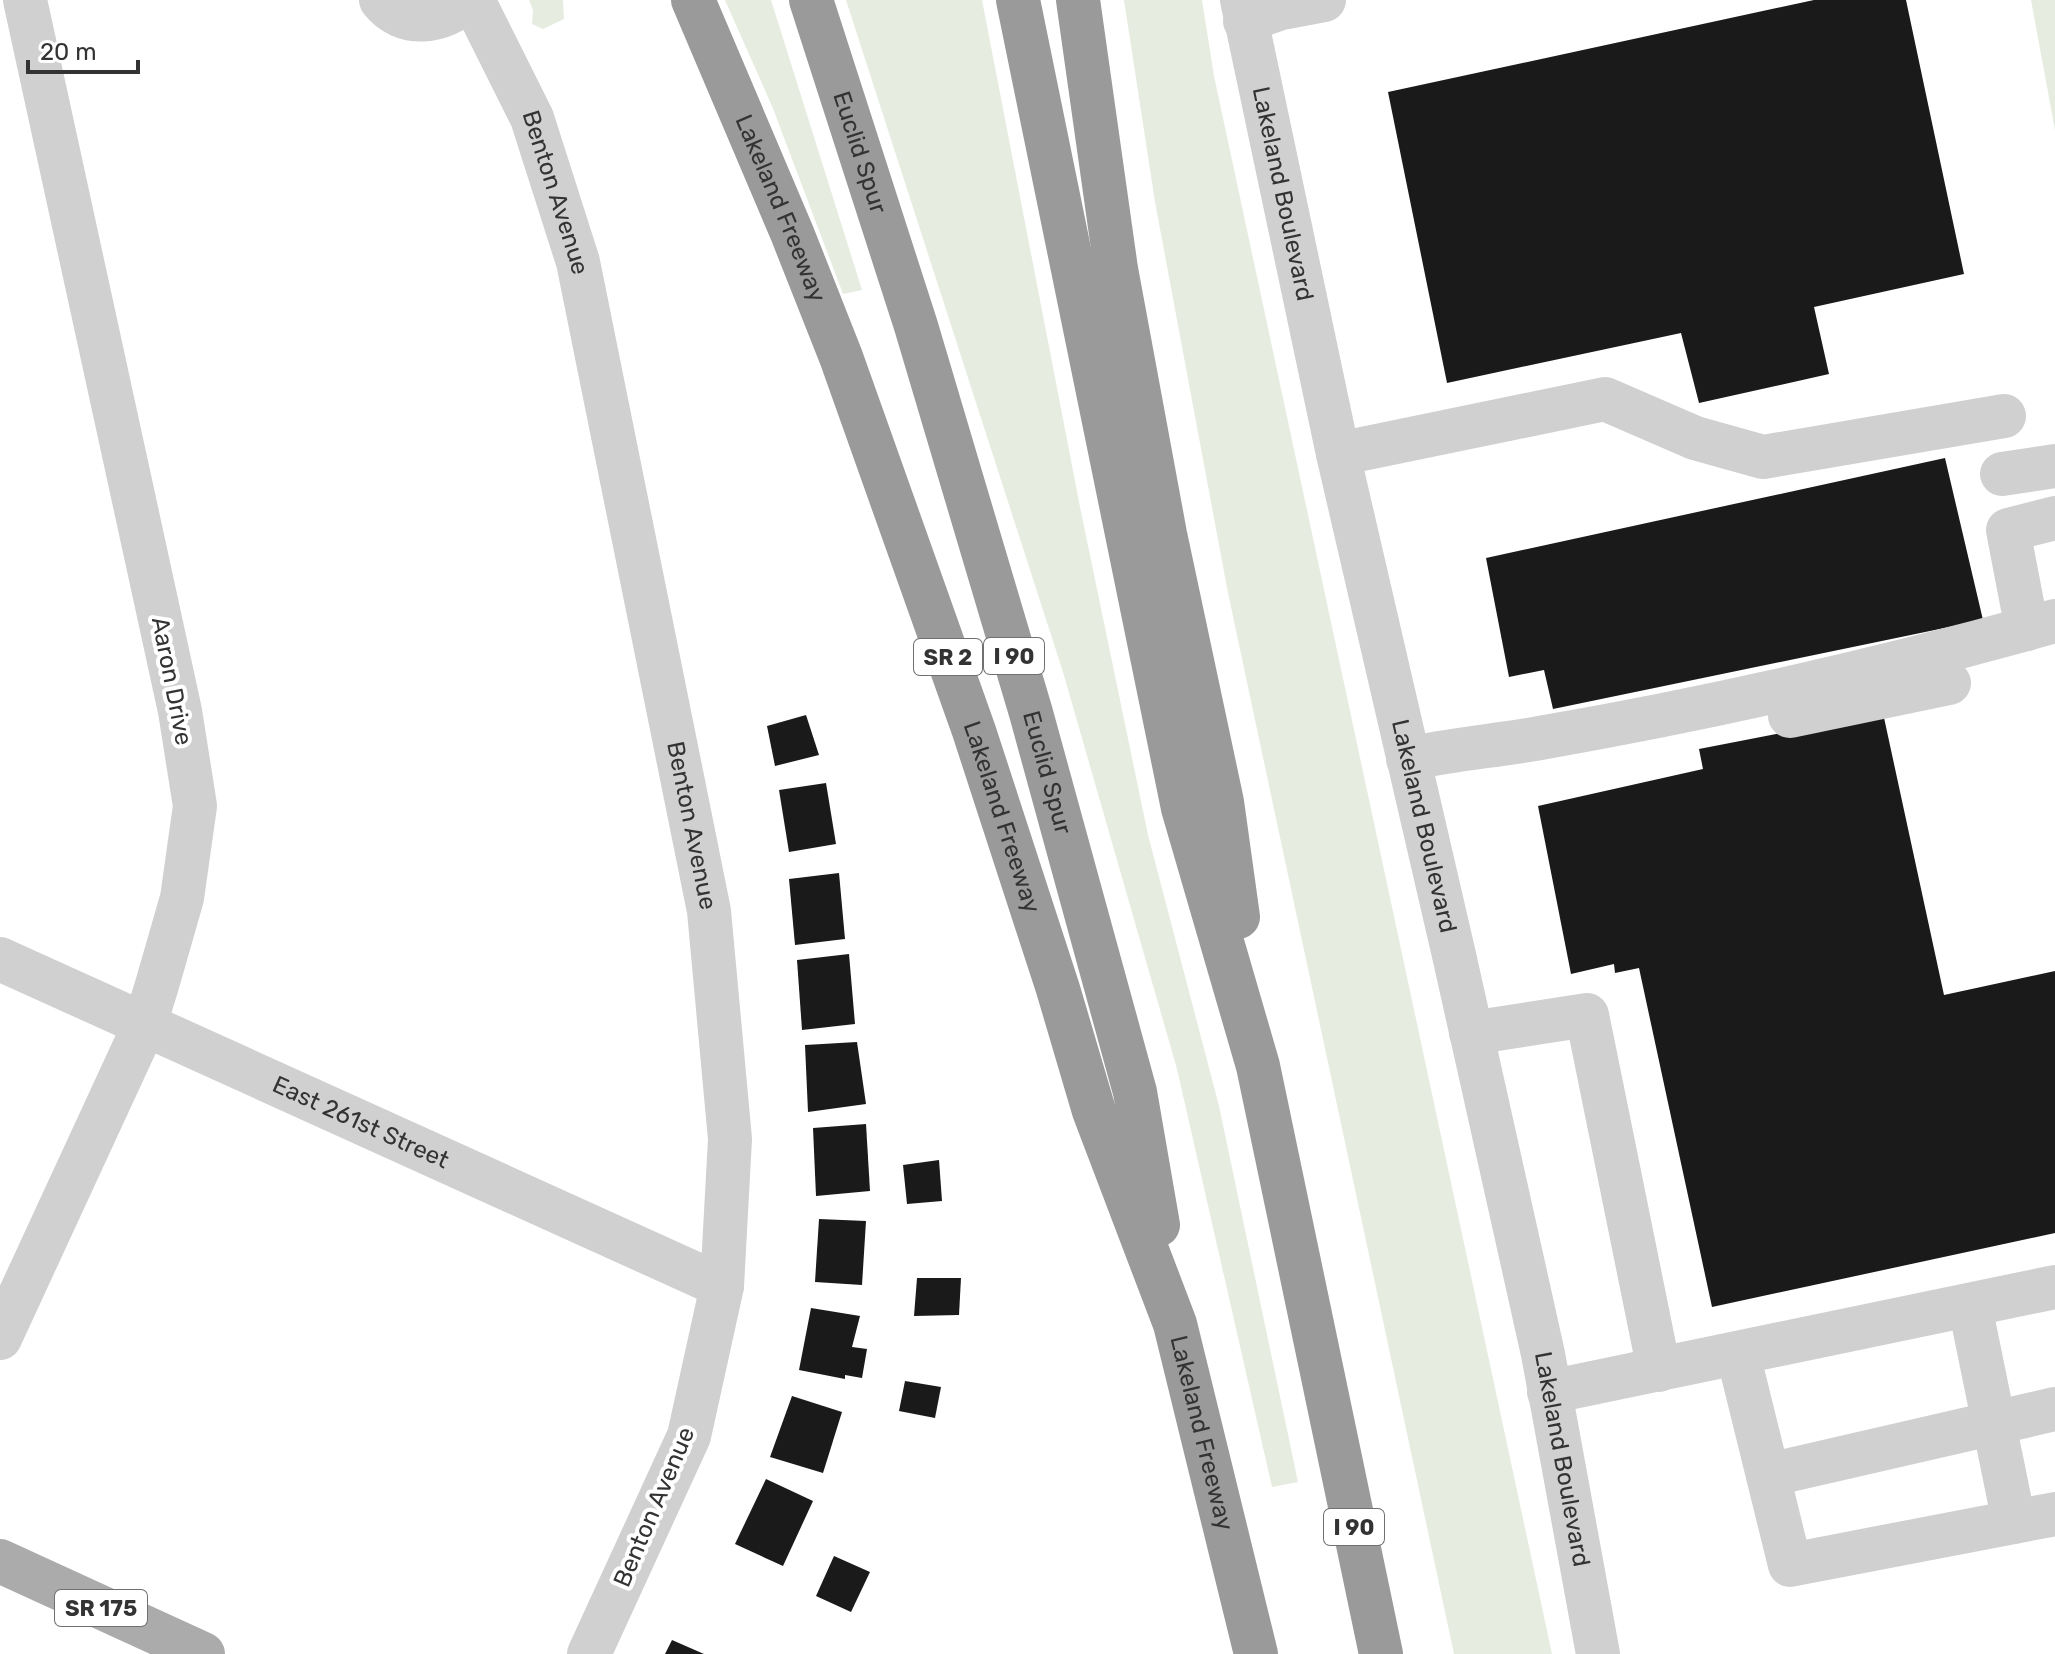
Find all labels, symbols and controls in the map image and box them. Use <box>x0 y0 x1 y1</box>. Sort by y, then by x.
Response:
scale bar <box>28 24 138 74</box>
text: 20 m <box>40 38 97 66</box>
street label: Lakeland Boulevard <box>1247 84 1319 303</box>
street label: Euclid Spur <box>827 88 893 217</box>
street label: Benton Avenue <box>516 107 594 277</box>
street label: Lakeland Freeway <box>729 110 832 306</box>
street label: Aaron Drive <box>146 614 198 748</box>
road number: I 90 <box>984 638 1044 674</box>
road number: SR 2 <box>914 639 982 675</box>
street label: Euclid Spur <box>1017 708 1078 837</box>
street label: Lakeland Freeway <box>958 717 1046 917</box>
street label: Lakeland Boulevard <box>1386 717 1462 936</box>
street label: Benton Avenue <box>661 739 722 912</box>
street label: East 261st Street <box>268 1070 453 1174</box>
street label: Lakeland Freeway <box>1164 1332 1239 1533</box>
street label: Lakeland Boulevard <box>1529 1349 1596 1569</box>
street label: Benton Avenue <box>608 1423 700 1591</box>
road number: I 90 <box>1324 1509 1384 1545</box>
road number: SR 175 <box>55 1590 147 1626</box>

